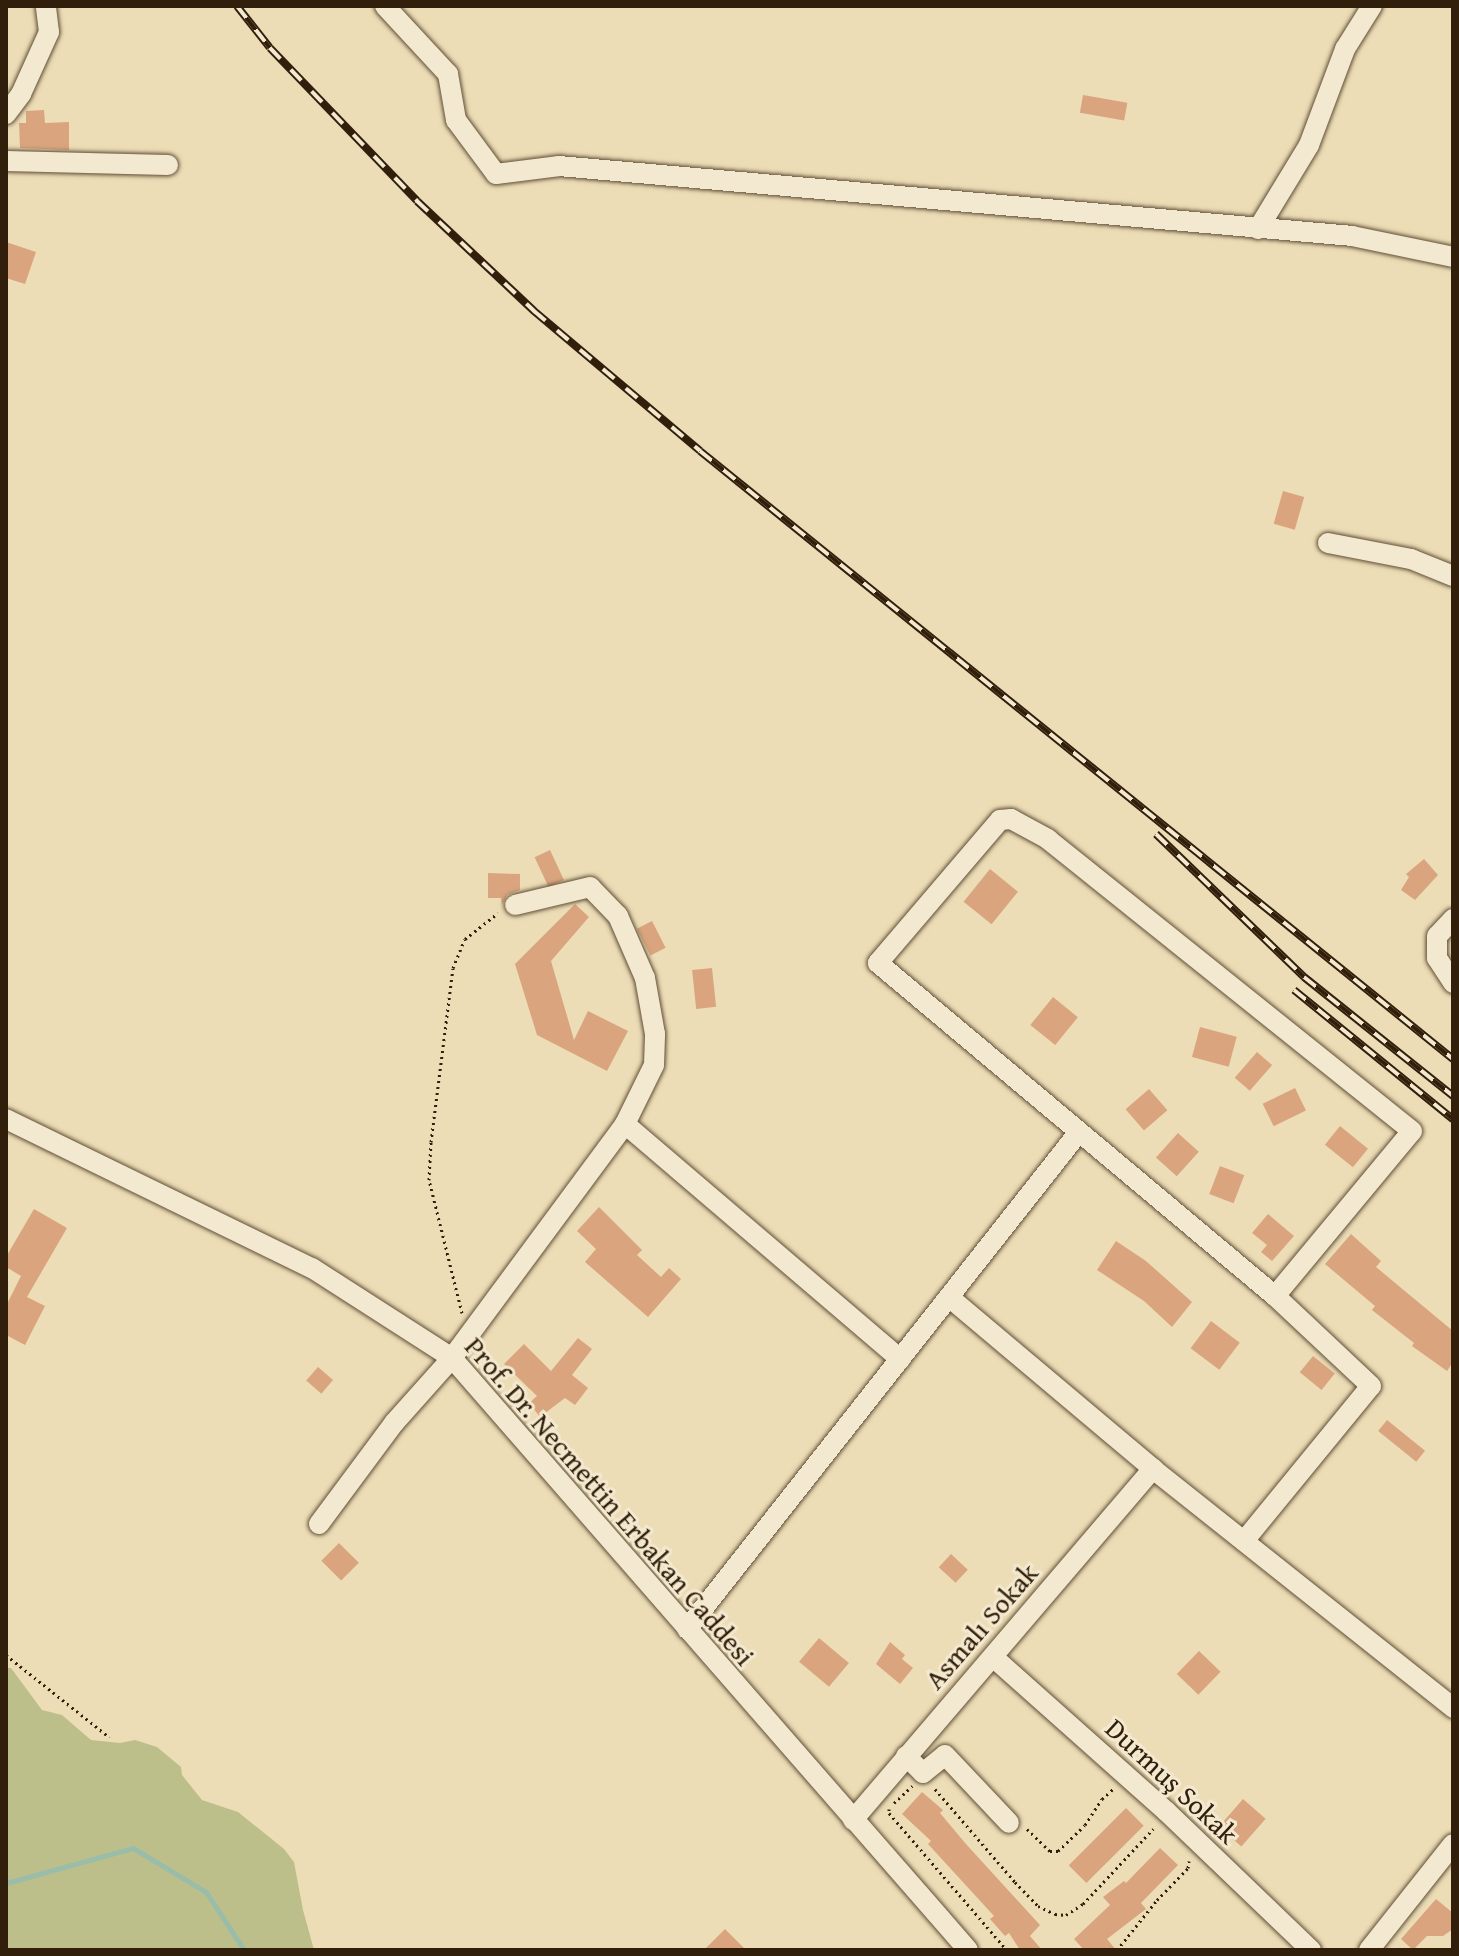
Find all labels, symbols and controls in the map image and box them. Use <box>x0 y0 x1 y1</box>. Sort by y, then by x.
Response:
street label: Prof. Dr. Necmettin Erbakan Caddesi <box>458 1330 762 1672</box>
street label: Asmalı Sokak <box>917 1556 1045 1696</box>
street label: Durmuş Sokak <box>1099 1711 1245 1851</box>

